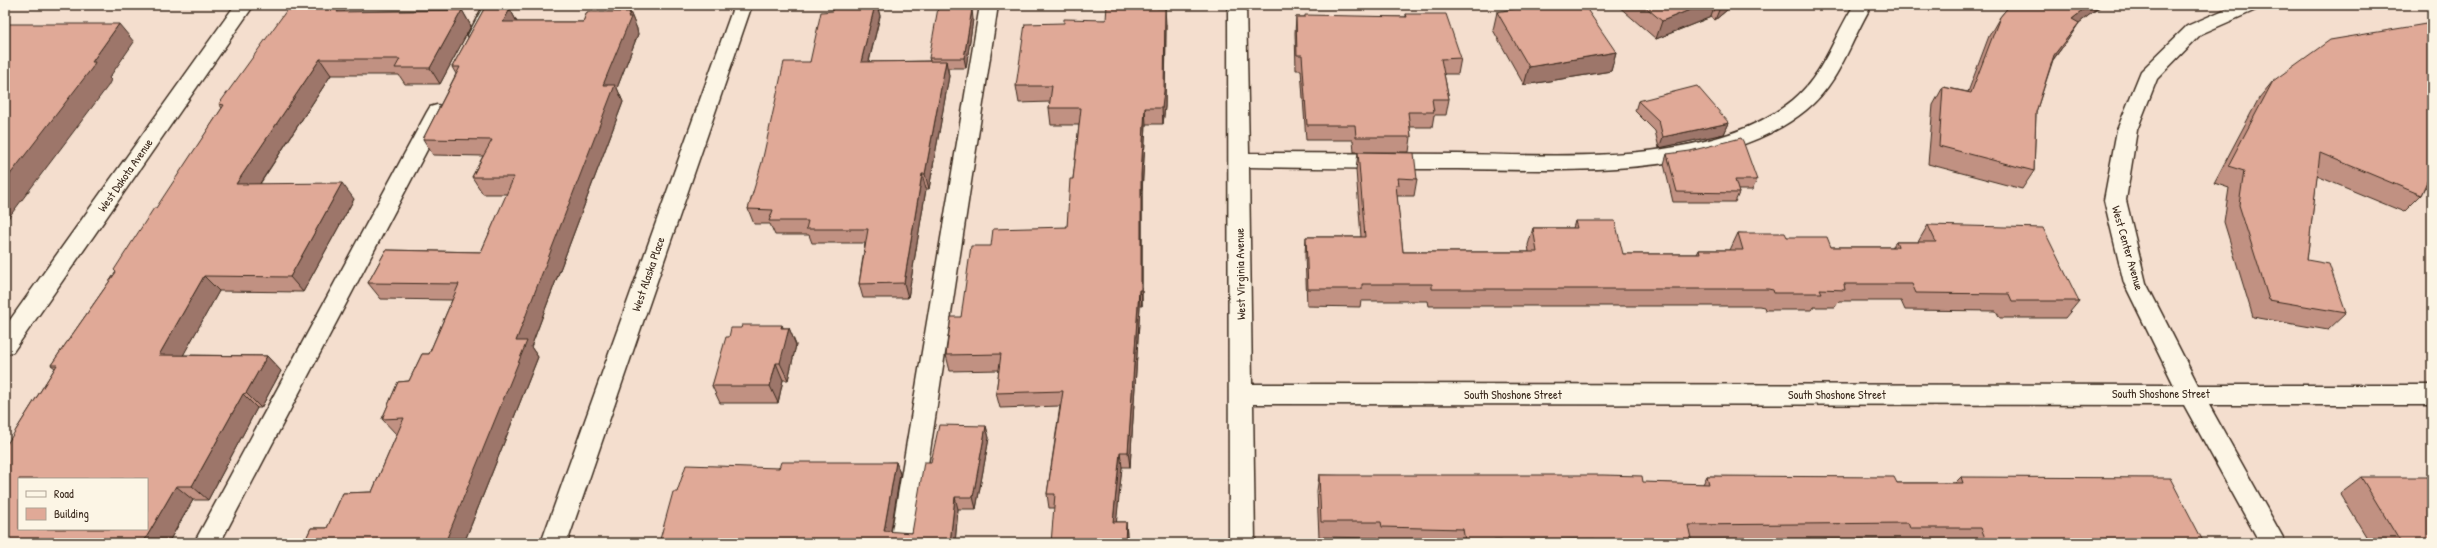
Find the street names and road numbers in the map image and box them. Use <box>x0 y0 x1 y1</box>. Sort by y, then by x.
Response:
street label: West Dakota Avenue <box>93 135 157 215</box>
street label: West Center Avenue <box>2108 204 2148 292</box>
street label: West Virginia Avenue <box>1231 228 1249 320</box>
street label: West Alaska Place <box>627 234 669 313</box>
street label: South Shoshone Street <box>2112 385 2211 402</box>
street label: South Shoshone Street <box>1464 386 1563 403</box>
street label: South Shoshone Street <box>1788 386 1887 403</box>

